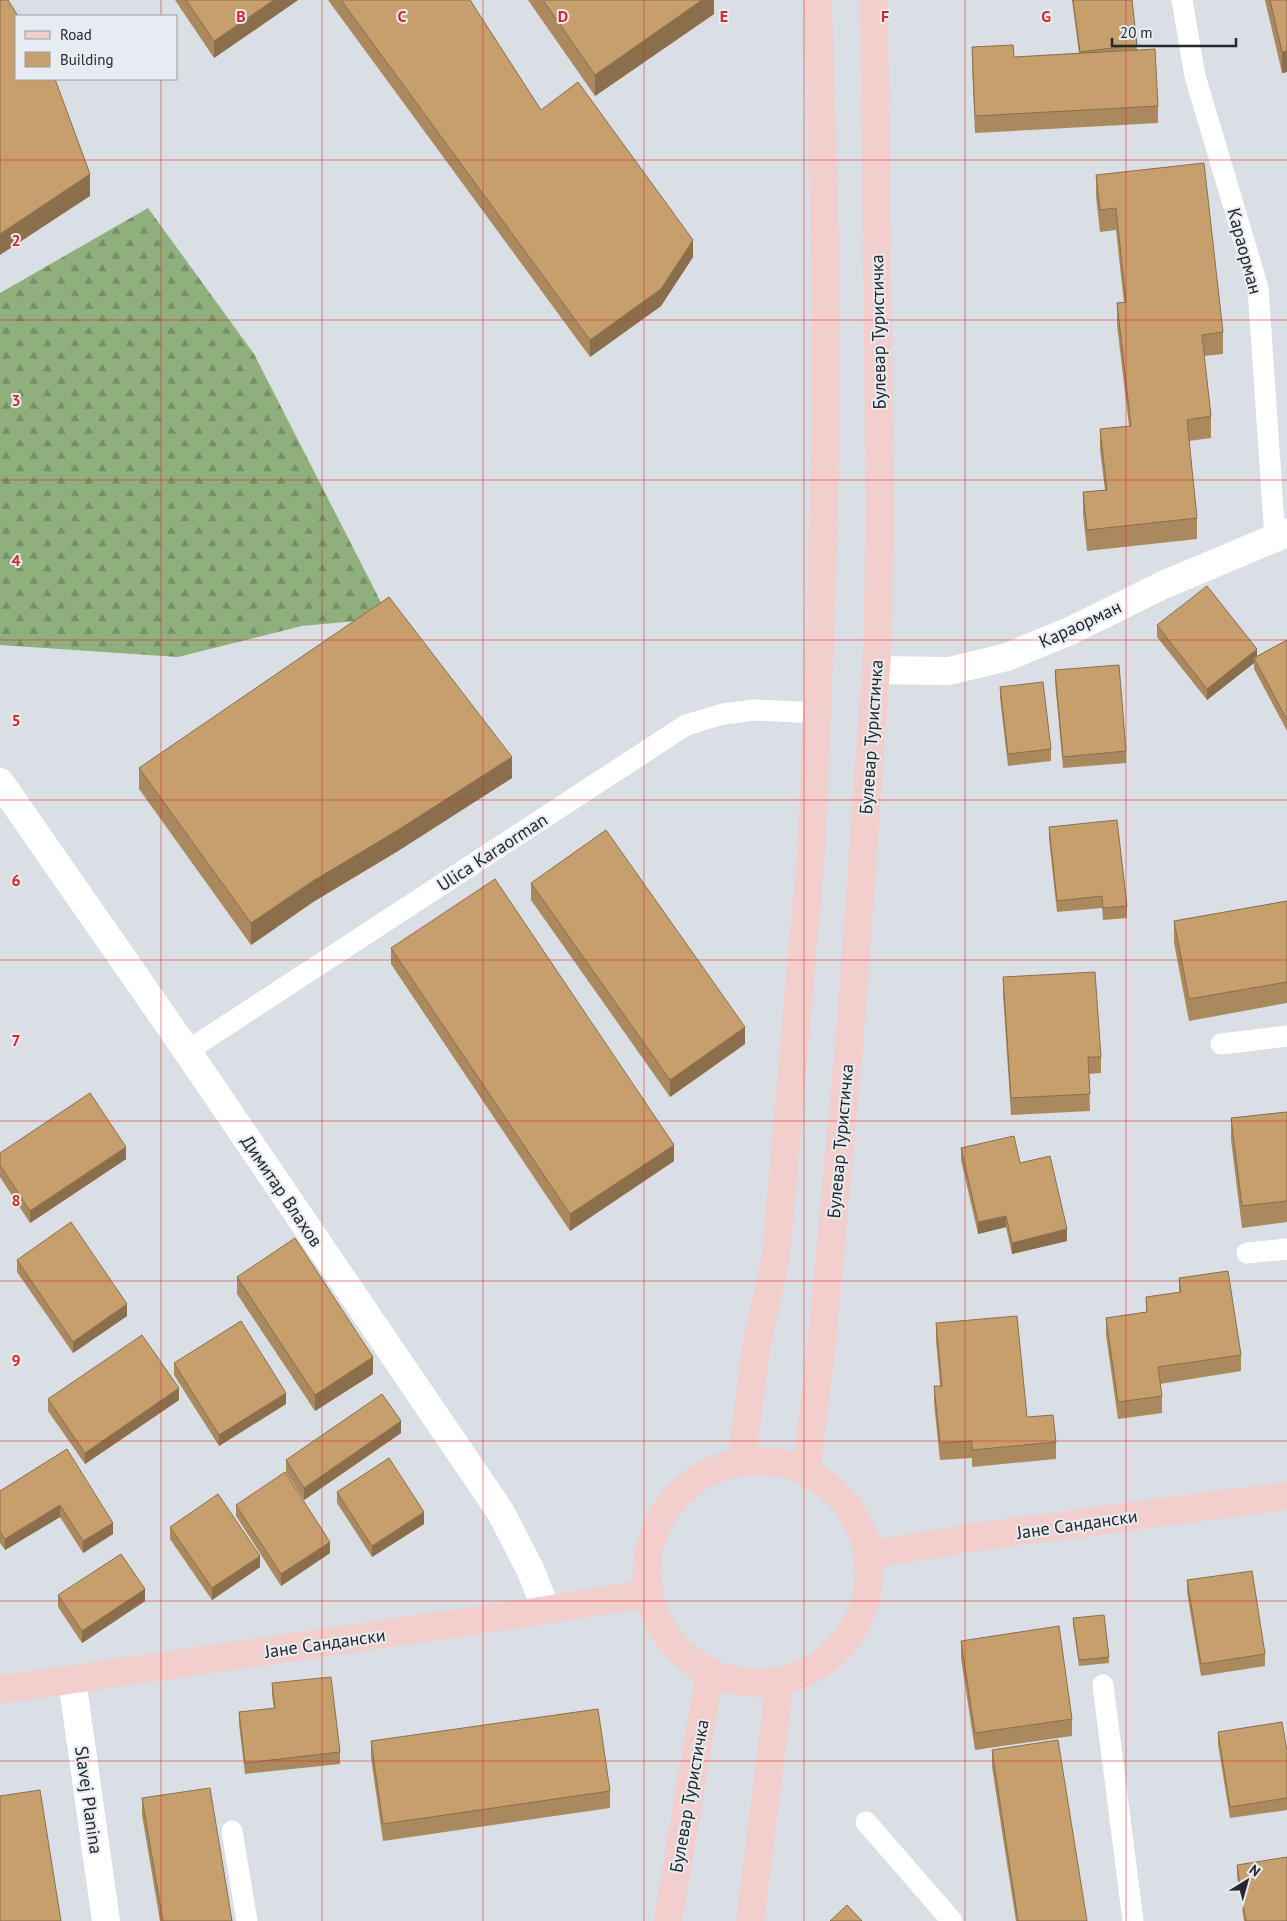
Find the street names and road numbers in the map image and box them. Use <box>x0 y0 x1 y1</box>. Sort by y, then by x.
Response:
street label: Караорман <box>1222 205 1268 297</box>
street label: Булевар Туристичка <box>865 254 891 410</box>
street label: Караорман <box>1035 595 1125 653</box>
street label: Булевар Туристичка <box>854 659 888 815</box>
street label: Ulica Karaorman <box>432 808 552 896</box>
street label: Булевар Туристичка <box>822 1063 858 1219</box>
street label: Димитар Влахов <box>236 1131 328 1251</box>
street label: Јане Сандански <box>1014 1504 1139 1544</box>
street label: Јане Сандански <box>262 1623 387 1663</box>
street label: Булевар Туристичка <box>664 1718 714 1874</box>
street label: Slavej Planina <box>70 1745 108 1855</box>

